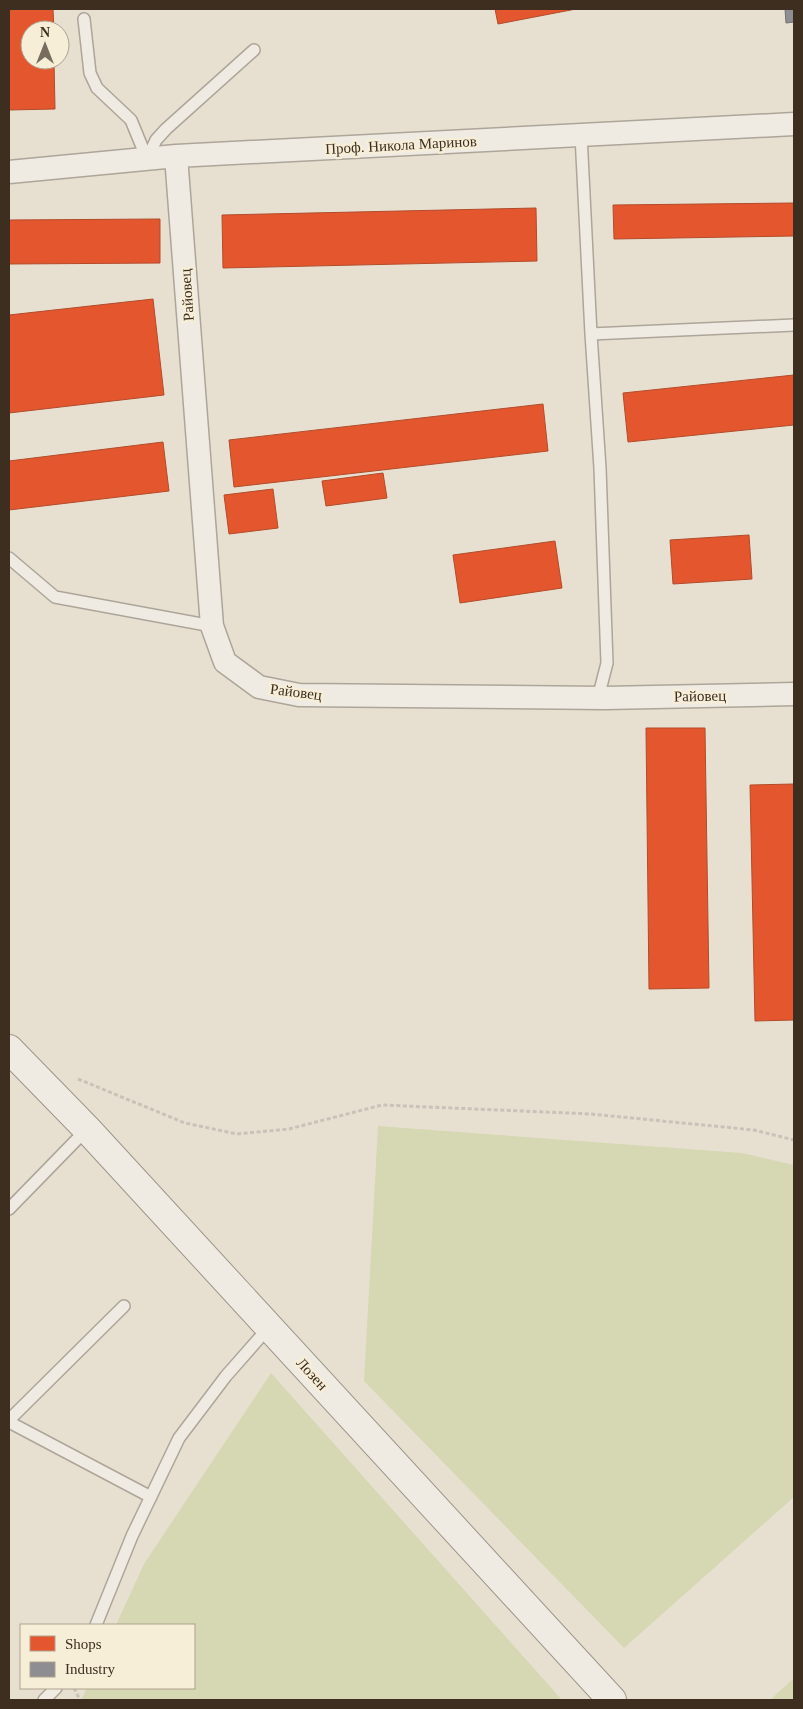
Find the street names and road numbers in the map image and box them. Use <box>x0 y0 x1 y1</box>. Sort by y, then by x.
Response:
street label: Проф. Никола Маринов <box>325 133 477 157</box>
street label: Райовец <box>177 268 197 322</box>
street label: Райовец <box>269 681 323 703</box>
street label: Райовец <box>674 688 726 704</box>
street label: Лозен <box>293 1355 331 1393</box>

